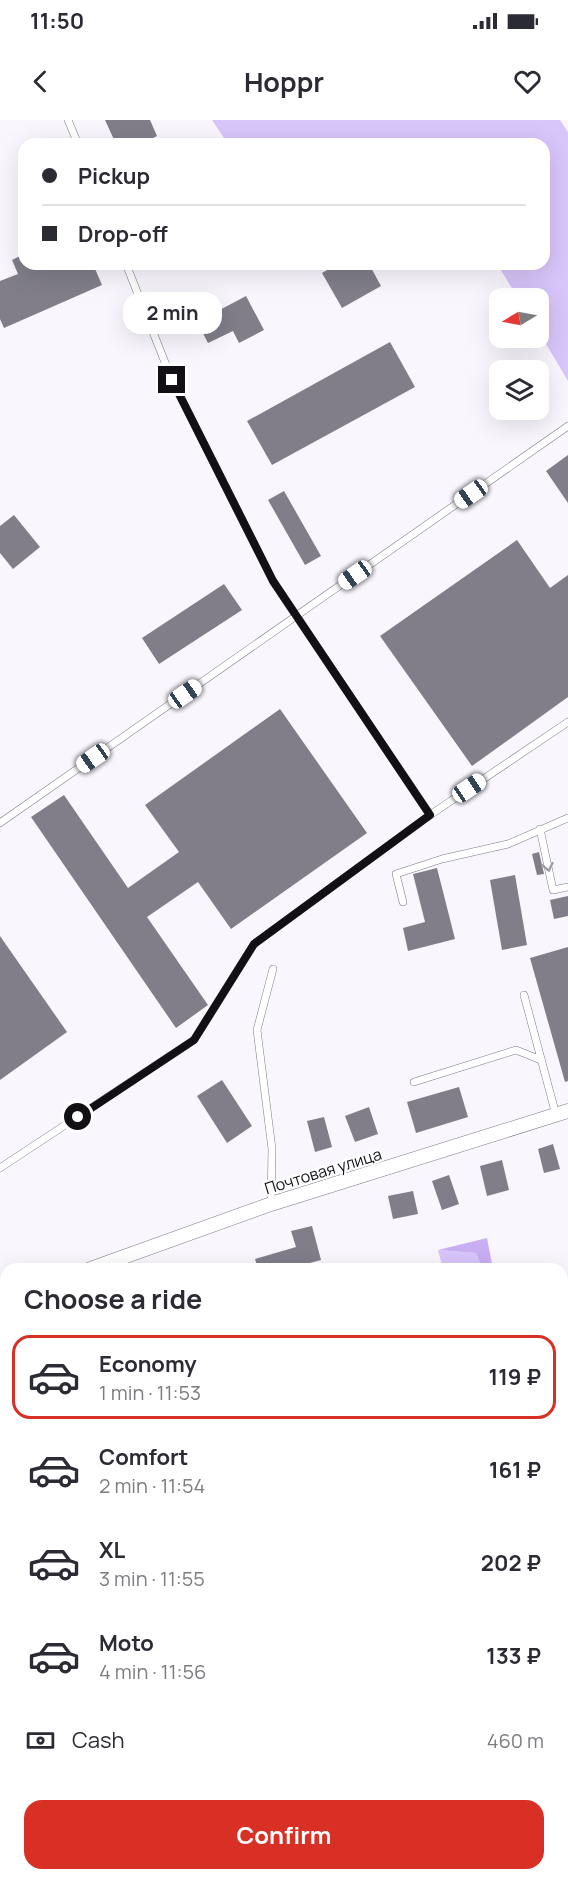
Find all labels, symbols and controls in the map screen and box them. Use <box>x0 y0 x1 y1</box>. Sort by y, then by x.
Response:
text: 11:50 <box>30 6 84 36</box>
text: Hoppr <box>244 63 324 100</box>
icon: back <box>24 65 57 98</box>
icon: heart <box>511 65 544 98</box>
text: Pickup <box>78 161 150 191</box>
text: Drop-off <box>78 219 168 249</box>
north arrow <box>489 288 549 348</box>
map controls <box>489 288 549 420</box>
callout: 2 min <box>122 293 222 335</box>
text: 2 min <box>146 299 199 326</box>
button: layers <box>489 360 549 420</box>
route end <box>158 366 185 393</box>
car <box>451 476 491 512</box>
car <box>335 557 375 593</box>
car <box>165 676 205 712</box>
car <box>73 740 113 776</box>
car <box>449 770 489 806</box>
one-way arrow <box>541 862 554 872</box>
route start <box>64 1103 91 1130</box>
street label: Почтовая улица <box>262 1143 384 1199</box>
text: Choose a ride <box>24 1280 202 1317</box>
text: Economy <box>99 1349 197 1379</box>
icon: car <box>27 1350 81 1404</box>
text: 119 ₽ <box>489 1362 541 1392</box>
text: 1 min · 11:53 <box>99 1379 201 1406</box>
text: Comfort <box>99 1442 188 1472</box>
icon: car <box>27 1443 81 1497</box>
text: 161 ₽ <box>489 1455 541 1485</box>
text: 2 min · 11:54 <box>99 1472 205 1499</box>
text: XL <box>99 1535 125 1565</box>
icon: car <box>27 1536 81 1590</box>
text: 202 ₽ <box>481 1548 541 1578</box>
text: 3 min · 11:55 <box>99 1565 205 1592</box>
text: Moto <box>99 1628 154 1658</box>
icon: car <box>27 1629 81 1683</box>
text: 133 ₽ <box>486 1641 541 1671</box>
text: 4 min · 11:56 <box>99 1658 206 1685</box>
icon: cash <box>24 1724 57 1757</box>
text: Cash <box>72 1725 125 1755</box>
text: 460 m <box>487 1727 544 1754</box>
button: Confirm <box>24 1800 544 1869</box>

